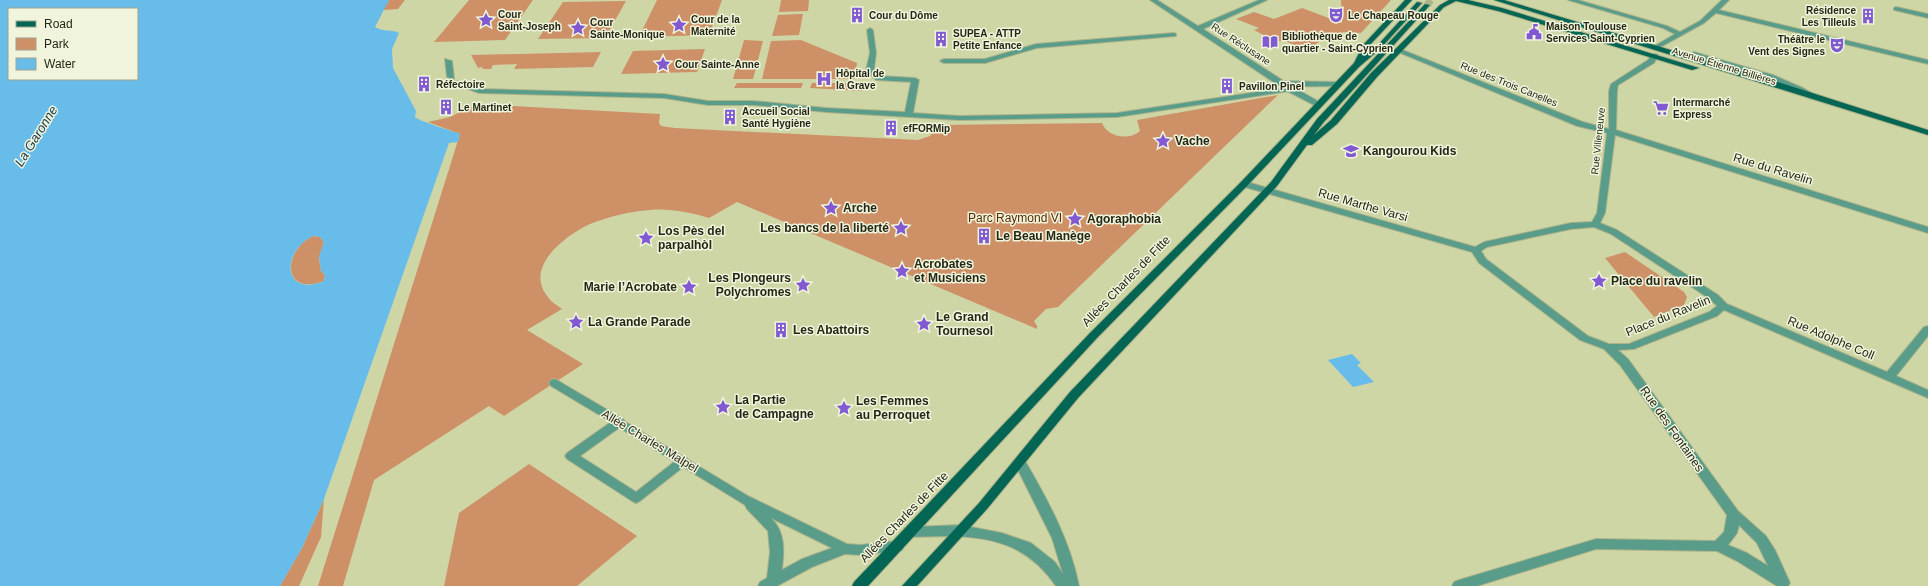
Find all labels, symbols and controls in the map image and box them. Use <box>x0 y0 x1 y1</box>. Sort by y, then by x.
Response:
place label: Résidence Les Tilleuls <box>1802 5 1856 28</box>
building icon: Cour du Dôme <box>848 6 866 24</box>
theatre icon: Le Chapeau Rouge <box>1327 6 1345 24</box>
building icon: Résidence Les Tilleuls <box>1859 7 1877 25</box>
legend <box>8 8 138 80</box>
place label: Cour Saint-Joseph <box>498 9 561 32</box>
place label: Cour du Dôme <box>869 10 938 21</box>
place label: Le Chapeau Rouge <box>1348 10 1439 21</box>
place icon: Cour Saint-Joseph <box>477 11 495 29</box>
place label: Cour de la Maternité <box>691 14 740 37</box>
place icon: Cour de la Maternité <box>670 16 688 34</box>
text: Road <box>44 17 73 31</box>
place label: Cour Sainte-Monique <box>590 17 665 40</box>
place icon: Cour Sainte-Monique <box>569 19 587 37</box>
street label: Rue Réclusane <box>1209 21 1273 67</box>
place label: Maison Toulouse Services Saint-Cyprien <box>1546 21 1655 44</box>
public building icon: Maison Toulouse Services Saint-Cyprien <box>1525 23 1543 41</box>
place label: SUPEA - ATTP Petite Enfance <box>953 28 1022 51</box>
building icon: SUPEA - ATTP Petite Enfance <box>932 30 950 48</box>
place label: Bibliothèque de quartier - Saint-Cyprien <box>1282 31 1393 54</box>
library icon: Bibliothèque de quartier - Saint-Cyprien <box>1261 33 1279 51</box>
place label: Théâtre le Vent des Signes <box>1748 34 1825 57</box>
theatre icon: Théâtre le Vent des Signes <box>1828 36 1846 54</box>
text: Park <box>44 37 70 51</box>
street label: Avenue Étienne Billières <box>1671 44 1778 87</box>
place icon: Cour Sainte-Anne <box>654 55 672 73</box>
text: Water <box>44 57 76 71</box>
place label: Cour Sainte-Anne <box>675 59 760 70</box>
street label: Rue des Trois Canelles <box>1459 60 1559 108</box>
place label: Hôpital de la Grave <box>836 68 885 91</box>
hospital icon: Hôpital de la Grave <box>815 70 833 88</box>
building icon: Réfectoire <box>415 75 433 93</box>
building icon: Pavillon Pinel <box>1218 77 1236 95</box>
place label: Réfectoire <box>436 79 485 90</box>
place label: Pavillon Pinel <box>1239 81 1304 92</box>
place label: Intermarché Express <box>1673 97 1731 120</box>
building icon: Le Martinet <box>437 98 455 116</box>
supermarket icon: Intermarché Express <box>1652 99 1670 117</box>
place label: Le Martinet <box>458 102 512 113</box>
water label: La Garonne <box>11 103 61 169</box>
place label: Accueil Social Santé Hygiène <box>742 106 811 129</box>
street label: Rue Villeneuve <box>1589 107 1607 175</box>
building icon: Accueil Social Santé Hygiène <box>721 108 739 126</box>
building icon: efFORMip <box>882 119 900 137</box>
place label: efFORMip <box>903 123 950 134</box>
place icon: Vache <box>1154 132 1172 150</box>
place label: Vache <box>1175 134 1210 148</box>
school or university icon: Kangourou Kids <box>1342 142 1360 160</box>
place label: Kangourou Kids <box>1363 144 1457 158</box>
street label: Rue du Ravelin <box>1732 150 1814 188</box>
street label: Rue Marthe Varsi <box>1317 186 1409 224</box>
place icon: Arche <box>822 199 840 217</box>
place label: Arche <box>843 201 877 215</box>
place icon: Agoraphobia <box>1066 210 1084 228</box>
park label: Parc Raymond VI <box>968 211 1062 225</box>
place label: Agoraphobia <box>1087 212 1161 226</box>
place icon: Les bancs de la liberté <box>892 219 910 237</box>
place label: Les bancs de la liberté <box>760 221 889 235</box>
place label: Los Pès del parpalhòl <box>658 224 725 252</box>
building icon: Le Beau Manège <box>975 227 993 245</box>
place icon: Los Pès del parpalhòl <box>637 229 655 247</box>
place label: Le Beau Manège <box>996 229 1091 243</box>
street label: Allées Charles de Fitte <box>1079 232 1173 329</box>
place label: Acrobates et Musiciens <box>914 257 986 285</box>
place icon: Acrobates et Musiciens <box>893 262 911 280</box>
place label: Les Plongeurs Polychromes <box>708 271 791 299</box>
place icon: Place du ravelin <box>1590 272 1608 290</box>
place label: Place du ravelin <box>1611 274 1702 288</box>
place icon: Les Plongeurs Polychromes <box>794 276 812 294</box>
place icon: Marie l’Acrobate <box>680 278 698 296</box>
place label: Marie l’Acrobate <box>584 280 677 294</box>
street label: Place du Ravelin <box>1624 293 1712 339</box>
place label: Le Grand Tournesol <box>936 310 993 338</box>
place icon: La Grande Parade <box>567 313 585 331</box>
street label: Rue Adolphe Coll <box>1786 313 1876 363</box>
place label: La Grande Parade <box>588 315 691 329</box>
place icon: Le Grand Tournesol <box>915 315 933 333</box>
building icon: Les Abattoirs <box>772 321 790 339</box>
place label: Les Abattoirs <box>793 323 870 337</box>
street label: Rue des Fontaines <box>1637 384 1707 474</box>
place label: La Partie de Campagne <box>735 393 814 421</box>
place label: Les Femmes au Perroquet <box>856 394 930 422</box>
place icon: La Partie de Campagne <box>714 398 732 416</box>
place icon: Les Femmes au Perroquet <box>835 399 853 417</box>
street label: Allée Charles Malpel <box>599 407 701 475</box>
street label: Allées Charles de Fitte <box>857 468 951 565</box>

